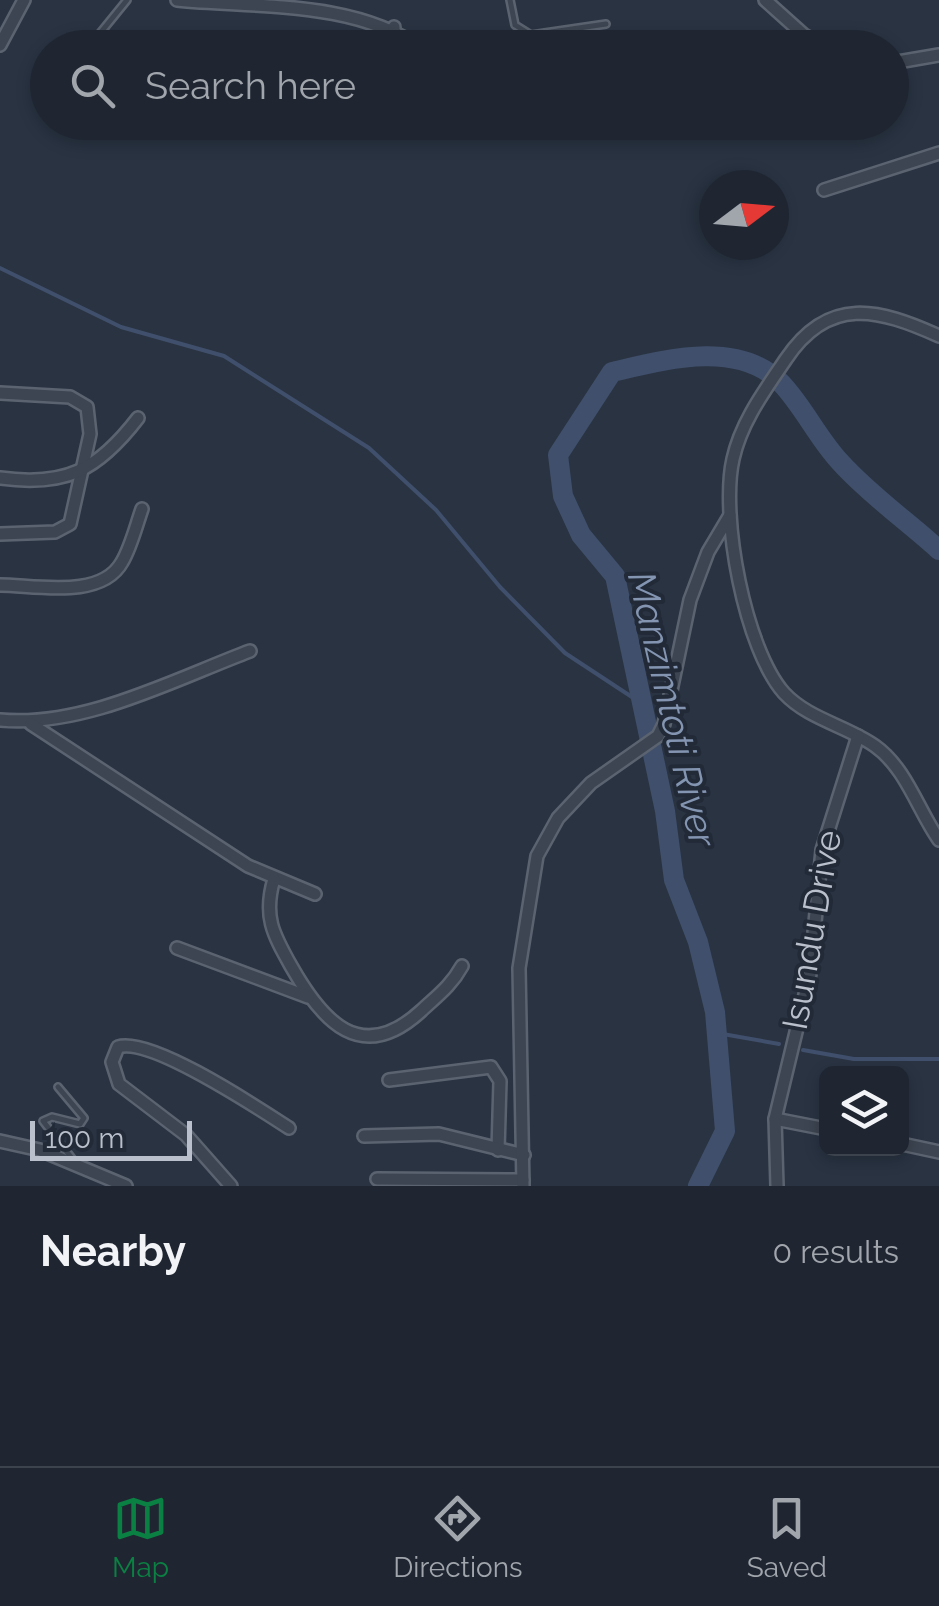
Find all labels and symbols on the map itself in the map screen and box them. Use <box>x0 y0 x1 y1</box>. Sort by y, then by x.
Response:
north arrow <box>699 170 789 260</box>
water label: Manzimtoti River <box>619 567 726 853</box>
street label: Isundu Drive <box>774 827 849 1033</box>
scale bar <box>30 1116 192 1160</box>

